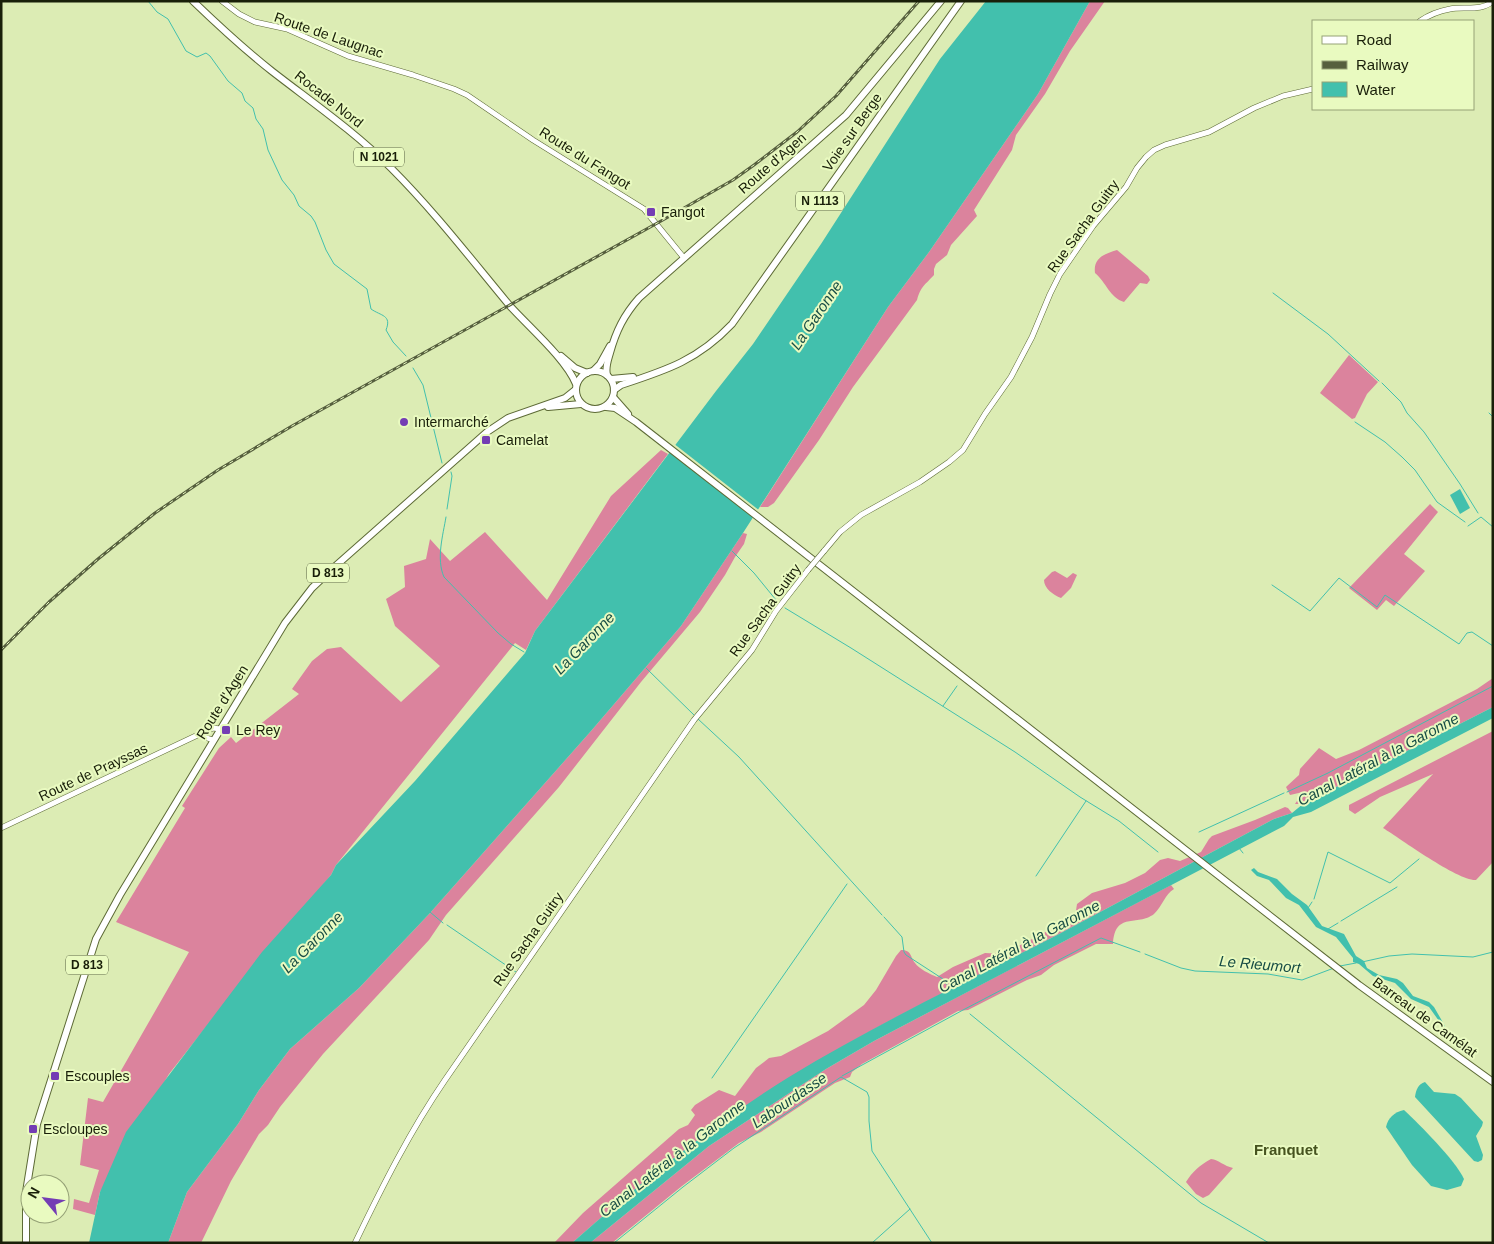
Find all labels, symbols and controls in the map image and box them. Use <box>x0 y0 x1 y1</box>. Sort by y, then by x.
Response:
street label: Route de Laugnac <box>272 9 386 61</box>
legend <box>1312 20 1474 110</box>
text: Road <box>1356 31 1392 48</box>
text: Railway <box>1356 56 1409 73</box>
street label: Rocade Nord <box>292 67 366 131</box>
text: Water <box>1356 81 1395 98</box>
street label: Voie sur Berge <box>819 90 885 174</box>
street label: Route du Fangot <box>537 124 634 192</box>
street label: Route d'Agen <box>735 129 809 197</box>
road number: N 1021 <box>354 148 404 166</box>
street label: Rue Sacha Guitry <box>1044 177 1122 275</box>
road number: N 1113 <box>796 192 844 210</box>
place label: Fangot <box>661 204 705 220</box>
marker: Fangot <box>645 206 657 218</box>
water label: La Garonne <box>787 277 845 353</box>
place label: Intermarché <box>414 414 489 430</box>
marker: Intermarché <box>398 416 410 428</box>
place label: Camelat <box>496 432 548 448</box>
marker: Camelat <box>480 434 492 446</box>
street label: Rue Sacha Guitry <box>726 561 804 659</box>
road number: D 813 <box>307 564 349 582</box>
water label: La Garonne <box>550 609 618 677</box>
street label: Route d'Agen <box>193 662 251 742</box>
water label: Canal Latéral à la Garonne <box>1294 709 1462 809</box>
place label: Le Rey <box>236 722 280 738</box>
marker: Le Rey <box>220 724 232 736</box>
street label: Route de Prayssas <box>36 740 150 804</box>
street label: Rue Sacha Guitry <box>490 889 566 989</box>
water label: Canal Latéral à la Garonne <box>935 896 1103 996</box>
water label: La Garonne <box>278 908 346 976</box>
water label: Le Rieumort <box>1219 952 1302 976</box>
road number: D 813 <box>66 956 108 974</box>
street label: Barreau de Camélat <box>1370 974 1480 1060</box>
place label: Escouples <box>65 1068 130 1084</box>
water label: Labourdasse <box>748 1069 830 1131</box>
marker: Escouples <box>49 1070 61 1082</box>
water label: Canal Latéral à la Garonne <box>596 1096 748 1220</box>
place label: Escloupes <box>43 1121 108 1137</box>
marker: Escloupes <box>27 1123 39 1135</box>
district label: Franquet <box>1254 1141 1318 1158</box>
north arrow <box>20 1174 70 1224</box>
text: N <box>24 1184 43 1201</box>

